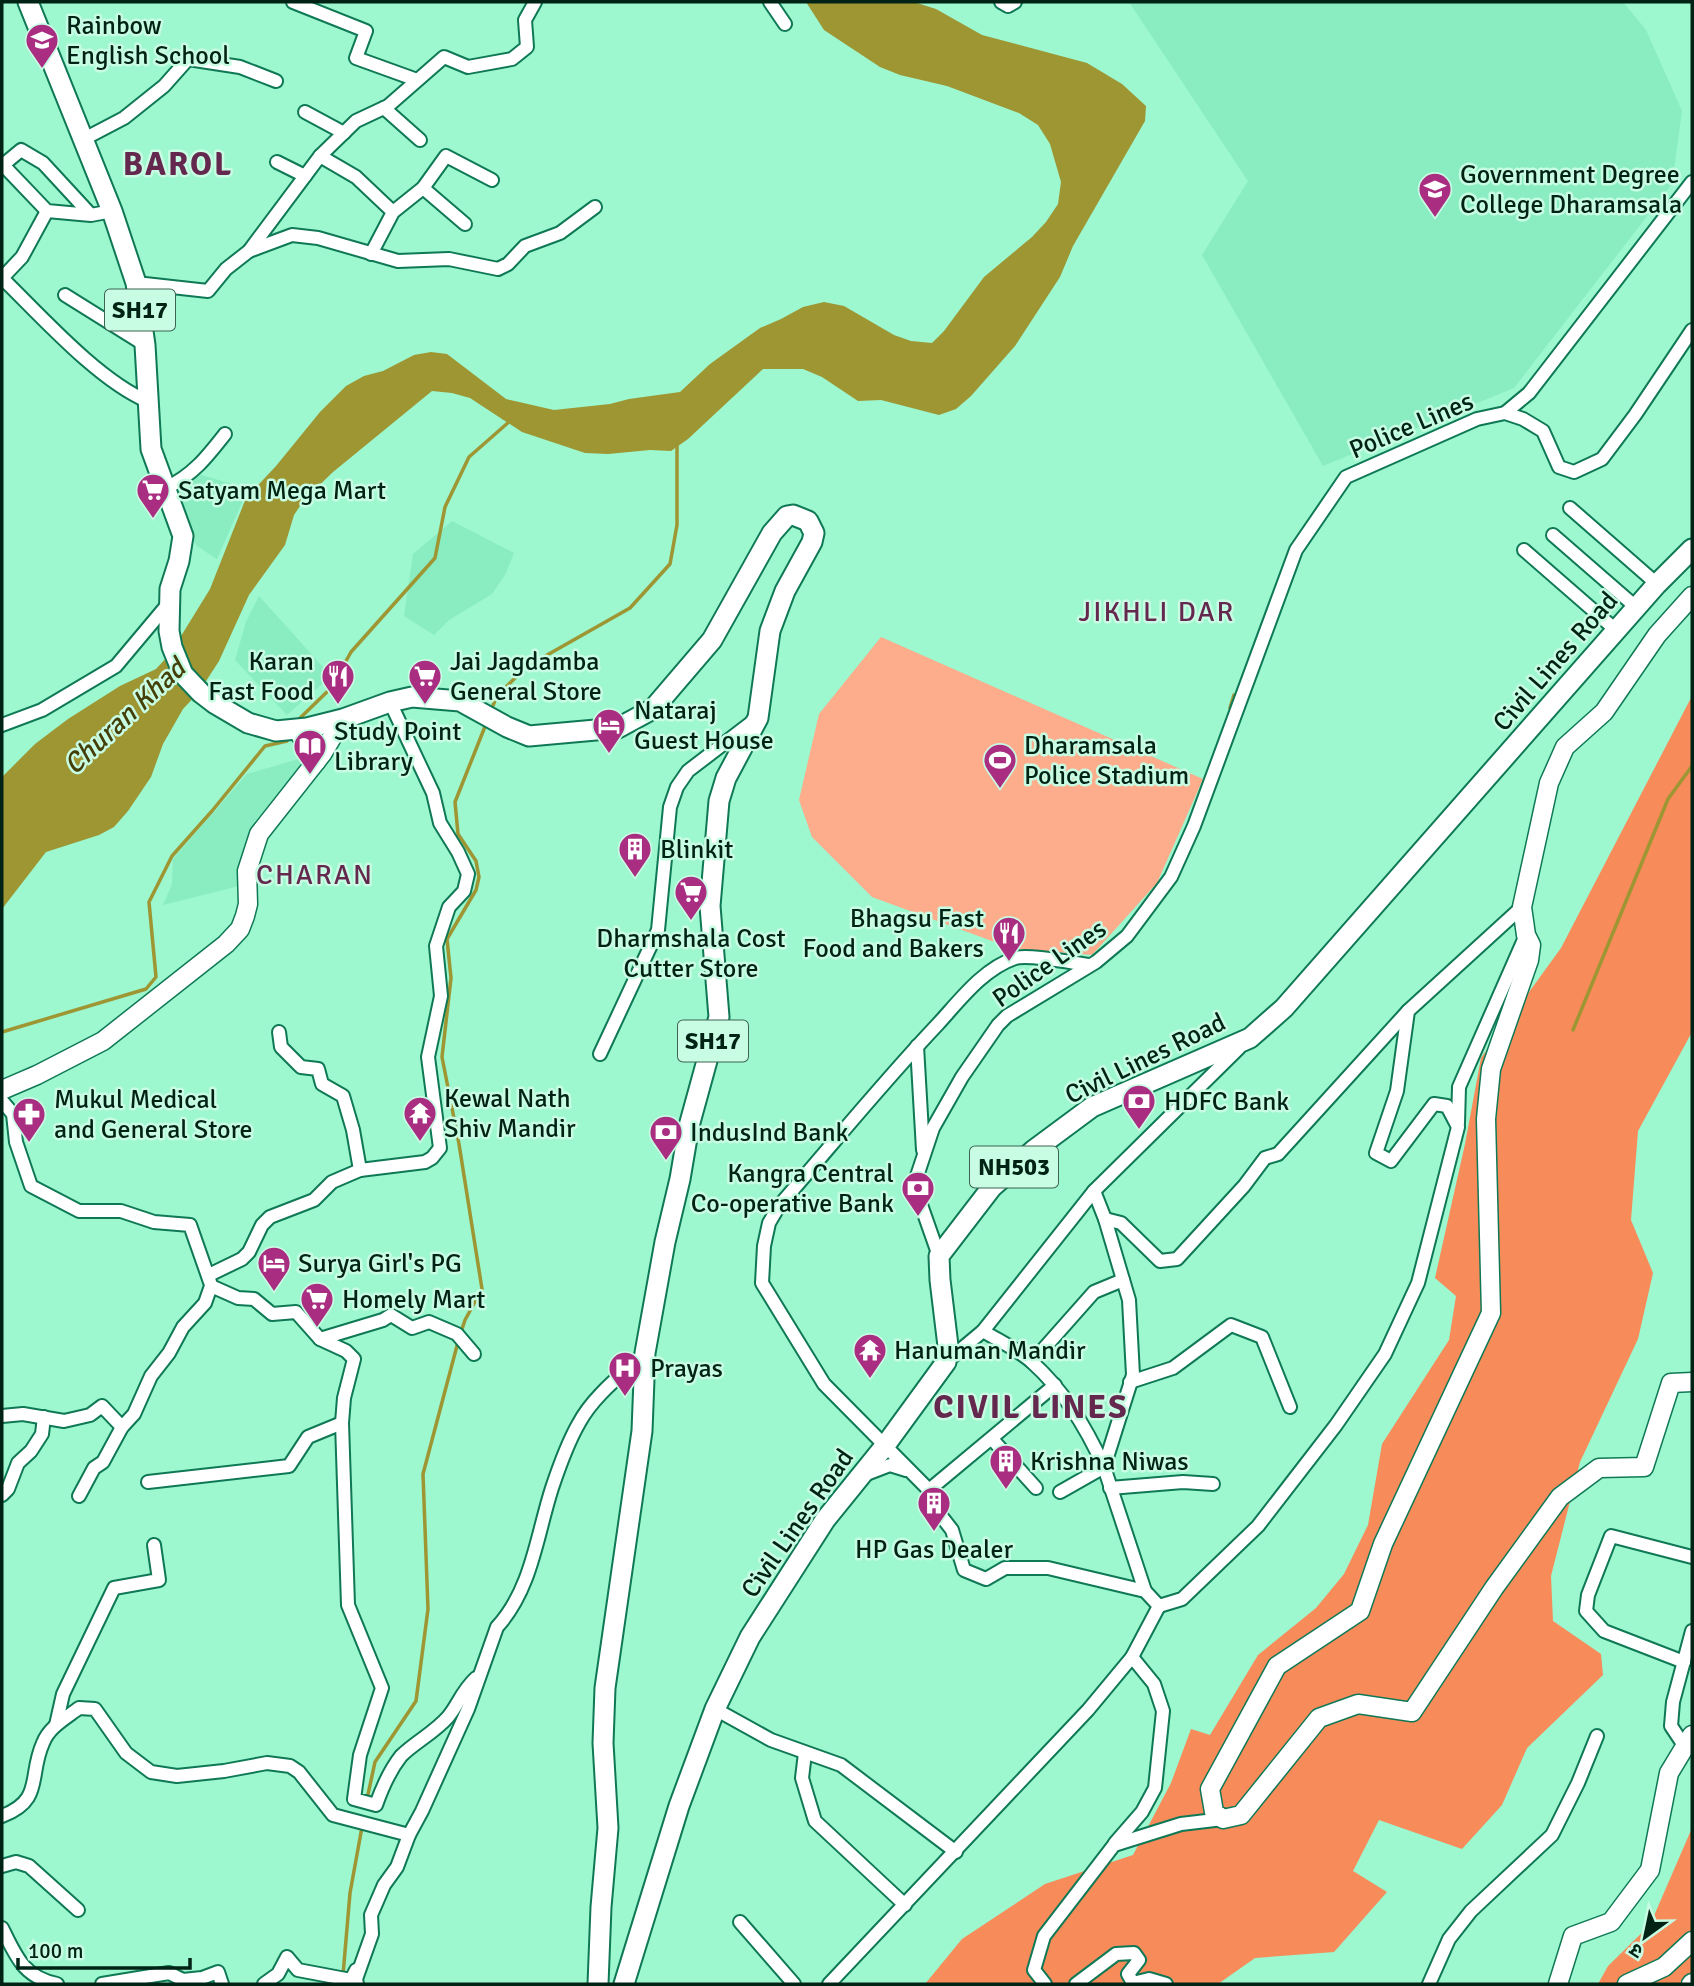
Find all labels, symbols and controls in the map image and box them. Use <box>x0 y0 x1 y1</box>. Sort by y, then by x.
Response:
place label: Rainbow English School <box>66 10 230 72</box>
school or university icon: Rainbow English School <box>23 21 61 70</box>
district label: BAROL <box>123 144 233 185</box>
place label: Government Degree College Dharamsala <box>1460 159 1682 221</box>
school or university icon: Government Degree College Dharamsala <box>1416 170 1454 219</box>
road number: SH17 <box>105 290 175 330</box>
street label: Police Lines <box>1345 385 1478 466</box>
supermarket icon: Satyam Mega Mart <box>134 471 172 520</box>
place label: Satyam Mega Mart <box>178 475 386 507</box>
street label: Civil Lines Road <box>1486 585 1625 738</box>
district label: JIKHLI DAR <box>1079 595 1235 629</box>
place label: Karan Fast Food <box>208 646 314 708</box>
place label: Jai Jagdamba General Store <box>450 646 602 708</box>
water label: Churan Khad <box>57 650 195 782</box>
restaurant icon: Karan Fast Food <box>319 657 357 706</box>
supermarket icon: Jai Jagdamba General Store <box>406 657 444 706</box>
place label: Nataraj Guest House <box>634 695 774 757</box>
hotel icon: Nataraj Guest House <box>590 706 628 755</box>
place label: Study Point Library <box>334 716 461 778</box>
library icon: Study Point Library <box>291 727 329 776</box>
place label: Dharamsala Police Stadium <box>1024 730 1189 792</box>
sports icon: Dharamsala Police Stadium <box>981 741 1019 790</box>
building icon: Blinkit <box>616 830 654 879</box>
place label: Blinkit <box>660 834 733 866</box>
district label: CHARAN <box>256 858 374 892</box>
supermarket icon: Dharmshala Cost Cutter Store <box>672 873 710 922</box>
place label: Bhagsu Fast Food and Bakers <box>802 903 984 965</box>
street label: Police Lines <box>986 913 1113 1015</box>
restaurant icon: Bhagsu Fast Food and Bakers <box>990 914 1028 963</box>
place label: Dharmshala Cost Cutter Store <box>596 923 786 985</box>
street label: Civil Lines Road <box>1060 1006 1231 1112</box>
road number: SH17 <box>678 1021 748 1062</box>
bank icon: HDFC Bank <box>1120 1082 1158 1131</box>
place label: Kewal Nath Shiv Mandir <box>444 1083 576 1145</box>
place label: Mukul Medical and General Store <box>54 1084 253 1146</box>
place label: HDFC Bank <box>1164 1086 1289 1118</box>
temple icon: Kewal Nath Shiv Mandir <box>401 1094 439 1143</box>
pharmacy icon: Mukul Medical and General Store <box>10 1095 48 1144</box>
bank icon: IndusInd Bank <box>647 1113 685 1162</box>
place label: IndusInd Bank <box>690 1117 849 1149</box>
road number: NH503 <box>970 1147 1058 1188</box>
place label: Kangra Central Co-operative Bank <box>691 1158 894 1220</box>
bank icon: Kangra Central Co-operative Bank <box>899 1169 937 1218</box>
hotel icon: Surya Girl's PG <box>255 1244 293 1293</box>
place label: Surya Girl's PG <box>298 1248 462 1280</box>
supermarket icon: Homely Mart <box>298 1280 336 1329</box>
place label: Homely Mart <box>342 1284 485 1316</box>
temple icon: Hanuman Mandir <box>851 1331 889 1380</box>
place label: Hanuman Mandir <box>894 1335 1086 1367</box>
hospital icon: Prayas <box>606 1349 644 1398</box>
place label: Prayas <box>650 1353 723 1385</box>
district label: CIVIL LINES <box>933 1387 1129 1428</box>
building icon: Krishna Niwas <box>987 1442 1025 1491</box>
street label: Civil Lines Road <box>735 1443 861 1604</box>
place label: Krishna Niwas <box>1030 1446 1189 1478</box>
building icon: HP Gas Dealer <box>915 1484 953 1533</box>
place label: HP Gas Dealer <box>855 1534 1013 1566</box>
north arrow <box>1610 1902 1680 1972</box>
scale bar <box>18 1926 189 1970</box>
text: उ <box>1624 1937 1647 1964</box>
text: 100 m <box>28 1938 83 1964</box>

